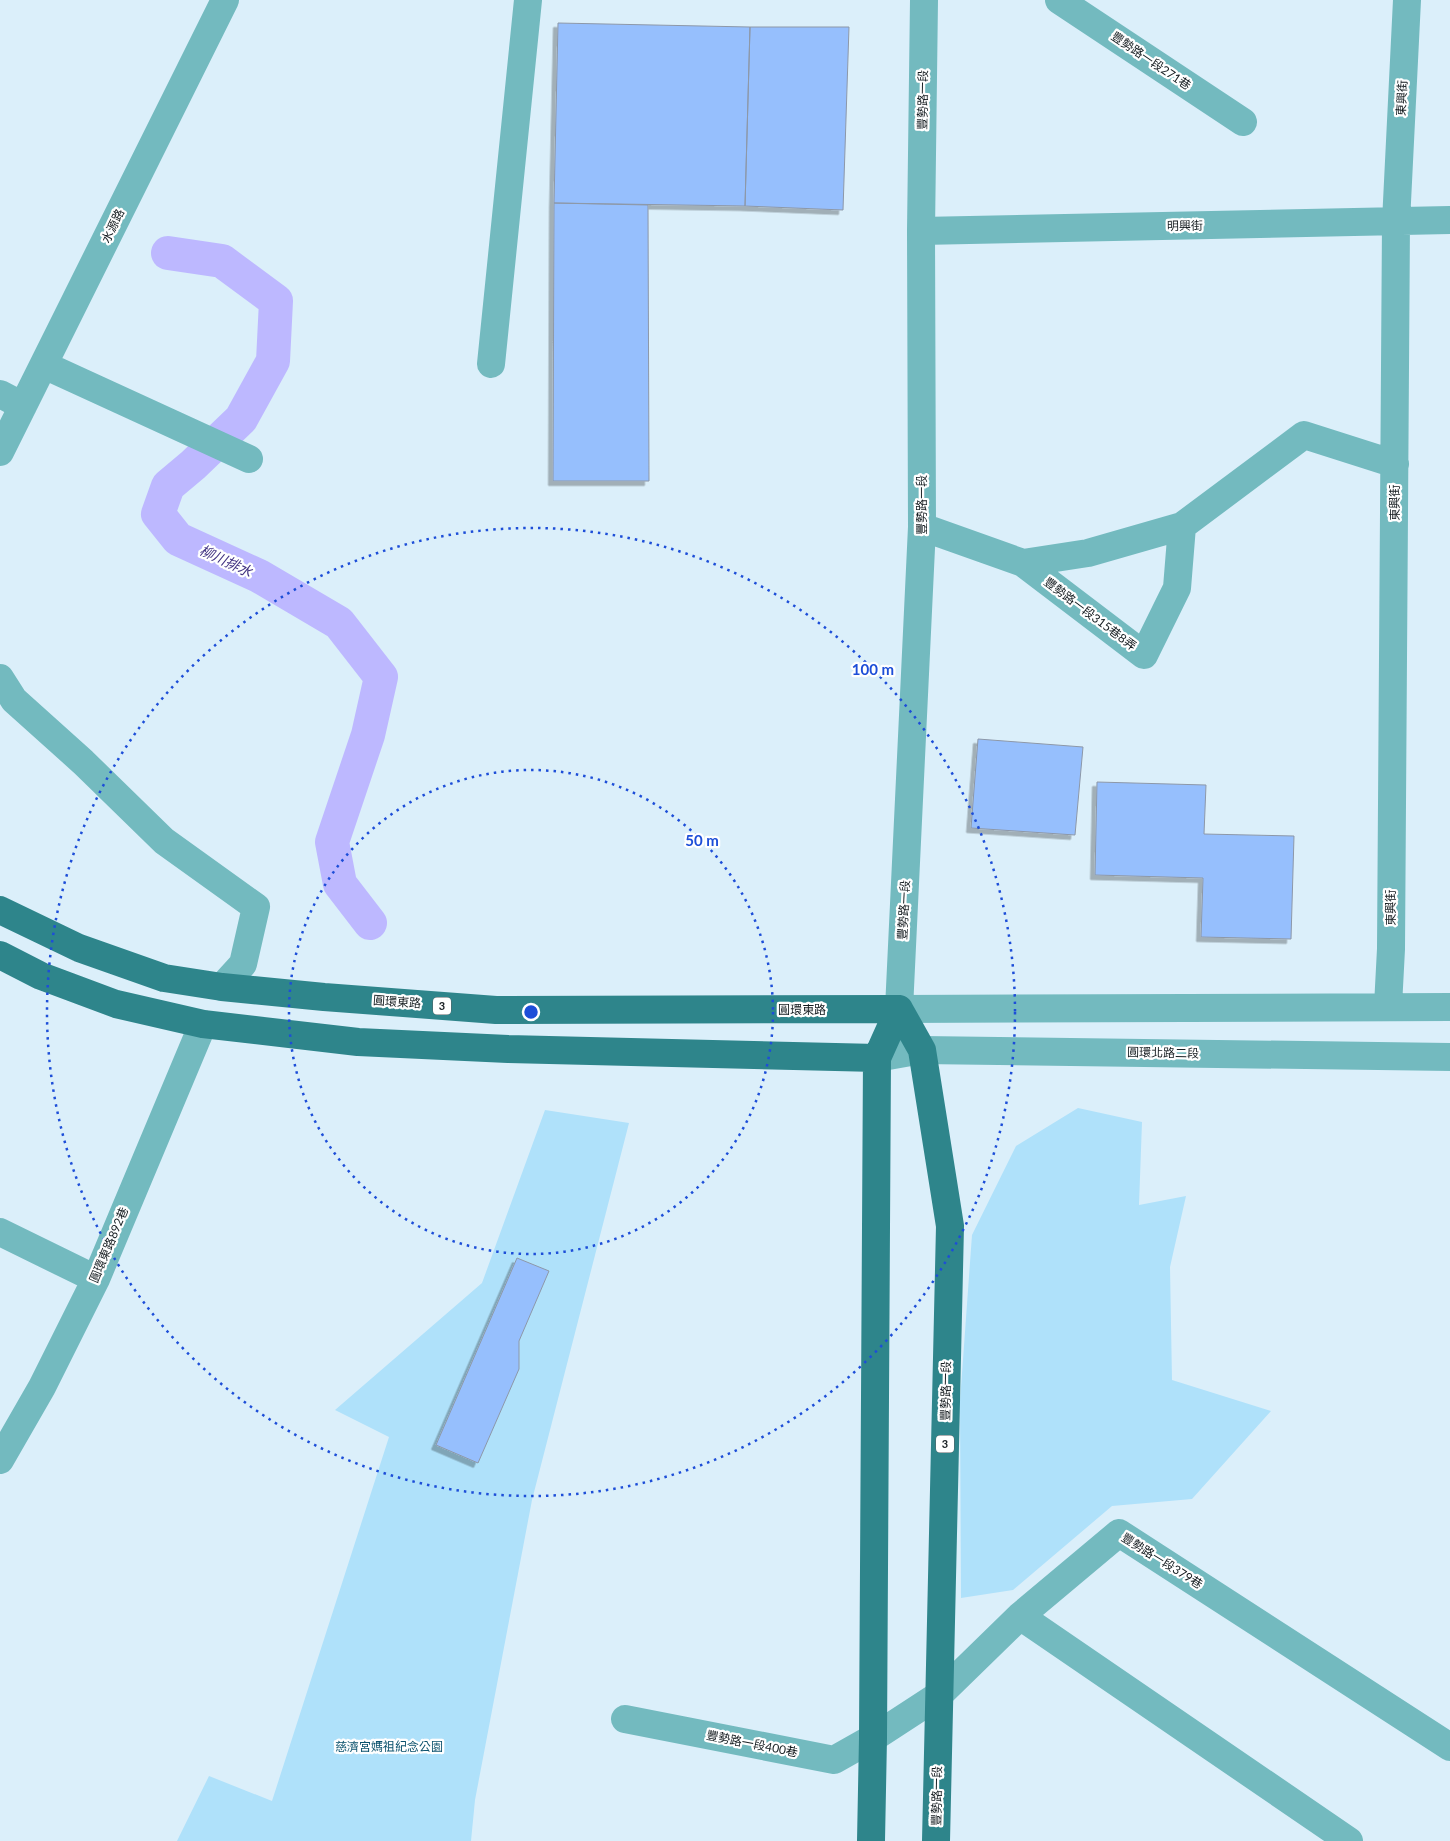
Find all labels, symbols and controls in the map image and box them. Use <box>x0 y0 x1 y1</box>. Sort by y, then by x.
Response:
street label: 豐勢路一段271巷 <box>1109 28 1194 93</box>
street label: 豐勢路一段 <box>914 70 931 130</box>
street label: 東興街 <box>1393 80 1410 116</box>
street label: 水源路 <box>98 206 127 245</box>
street label: 明興街 <box>1167 218 1203 233</box>
street label: 豐勢路一段 <box>914 475 929 535</box>
street label: 東興街 <box>1387 485 1402 521</box>
water label: 柳川排水 <box>197 541 256 581</box>
street label: 豐勢路一段315巷8弄 <box>1041 574 1139 653</box>
text: 100 m <box>852 660 894 678</box>
text: 50 m <box>685 831 719 849</box>
street label: 豐勢路一段 <box>894 880 913 940</box>
street label: 東興街 <box>1383 890 1398 926</box>
street label: 圓環東路 <box>373 992 422 1011</box>
road number: 3 <box>433 998 451 1014</box>
street label: 圓環東路 <box>778 1002 826 1017</box>
centre of rings <box>522 1003 540 1021</box>
street label: 圓環北路二段 <box>1127 1044 1199 1061</box>
street label: 圓環東路892巷 <box>86 1205 131 1285</box>
street label: 豐勢路一段 <box>937 1361 954 1421</box>
road number: 3 <box>936 1436 954 1452</box>
street label: 豐勢路一段379巷 <box>1119 1530 1206 1592</box>
street label: 豐勢路一段400巷 <box>705 1727 799 1760</box>
park label: 慈濟宮媽祖紀念公園 <box>335 1739 443 1754</box>
street label: 豐勢路一段 <box>928 1766 945 1826</box>

